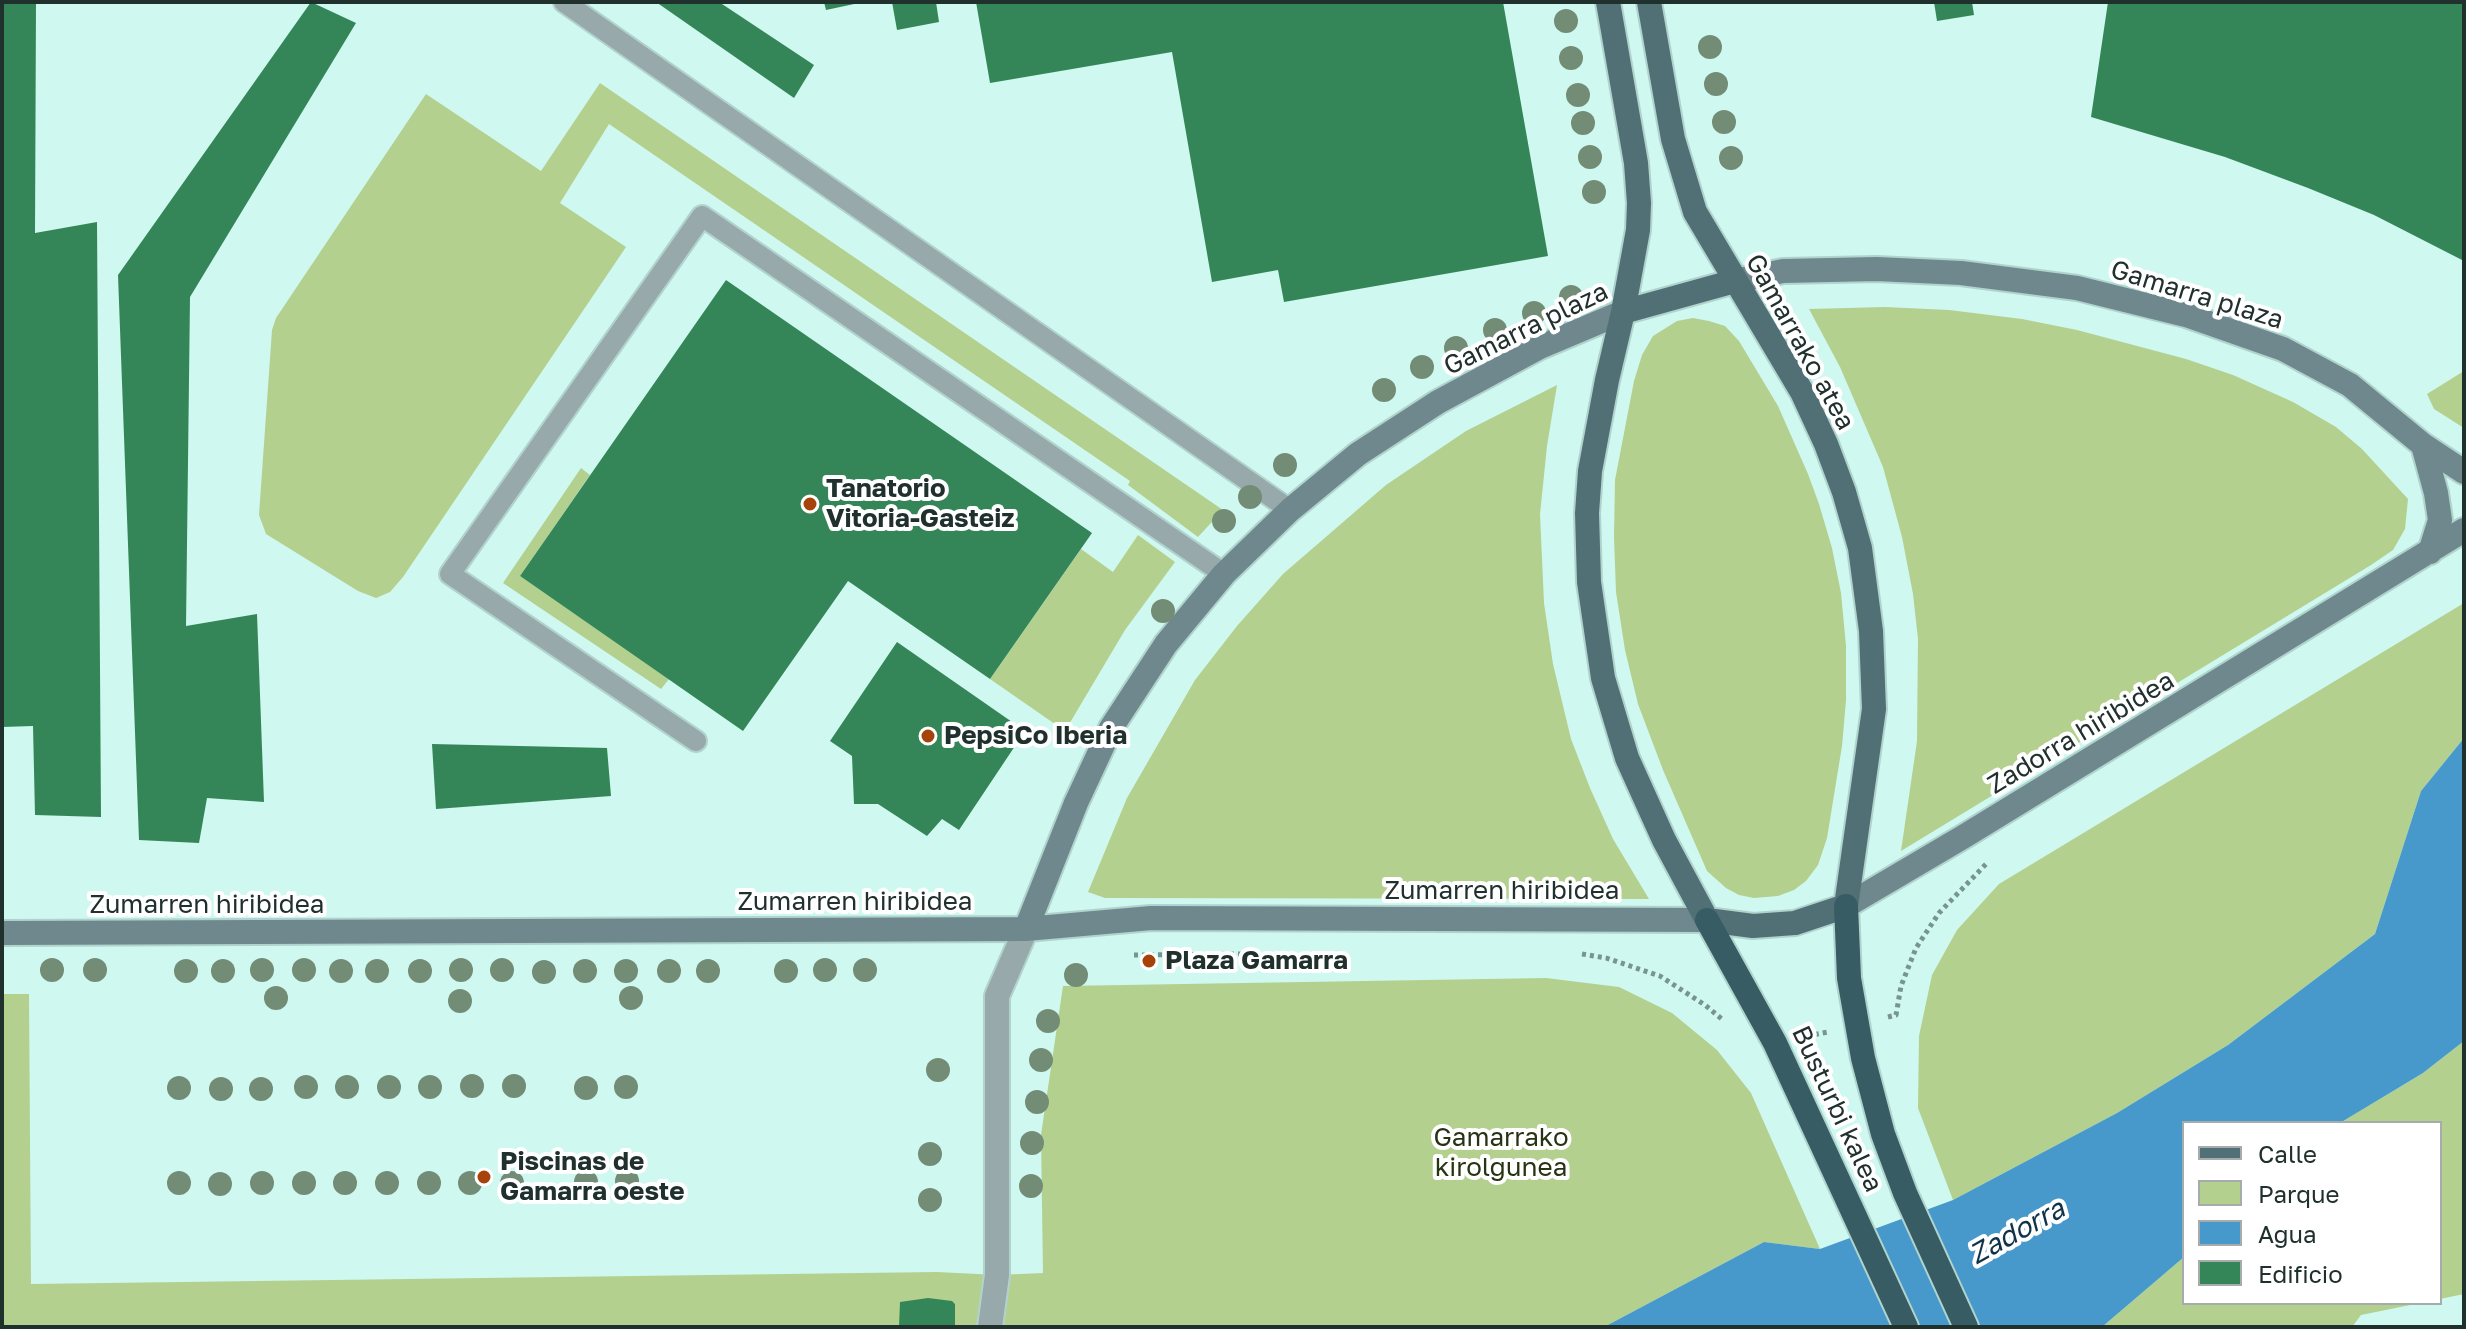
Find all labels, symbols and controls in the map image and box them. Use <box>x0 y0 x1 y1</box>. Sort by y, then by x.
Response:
street label: Gamarrako atea <box>1739 249 1861 435</box>
street label: Gamarra plaza <box>2107 254 2287 336</box>
street label: Gamarra plaza <box>1439 276 1613 382</box>
place label: Tanatorio Vitoria-Gasteiz <box>826 473 1015 534</box>
marker: Tanatorio Vitoria-Gasteiz <box>801 495 819 513</box>
street label: Zadorra hiribidea <box>1982 665 2180 801</box>
place label: PepsiCo Iberia <box>944 720 1127 752</box>
marker: PepsiCo Iberia <box>919 727 937 745</box>
street label: Zumarren hiribidea <box>1385 875 1619 907</box>
street label: Zumarren hiribidea <box>738 886 972 918</box>
street label: Zumarren hiribidea <box>90 889 324 921</box>
place label: Plaza Gamarra <box>1165 945 1348 977</box>
marker: Plaza Gamarra <box>1140 952 1158 970</box>
street label: Busturbi kalea <box>1785 1021 1889 1197</box>
legend <box>2182 1121 2442 1305</box>
park label: Gamarrako kirolgunea <box>1433 1122 1569 1184</box>
text: Calle <box>2258 1139 2317 1168</box>
place label: Piscinas de Gamarra oeste <box>500 1146 685 1208</box>
marker: Piscinas de Gamarra oeste <box>475 1168 493 1186</box>
text: Parque <box>2258 1179 2339 1208</box>
water label: Zadorra <box>1963 1192 2071 1272</box>
text: Agua <box>2258 1219 2317 1248</box>
text: Edificio <box>2258 1259 2343 1288</box>

